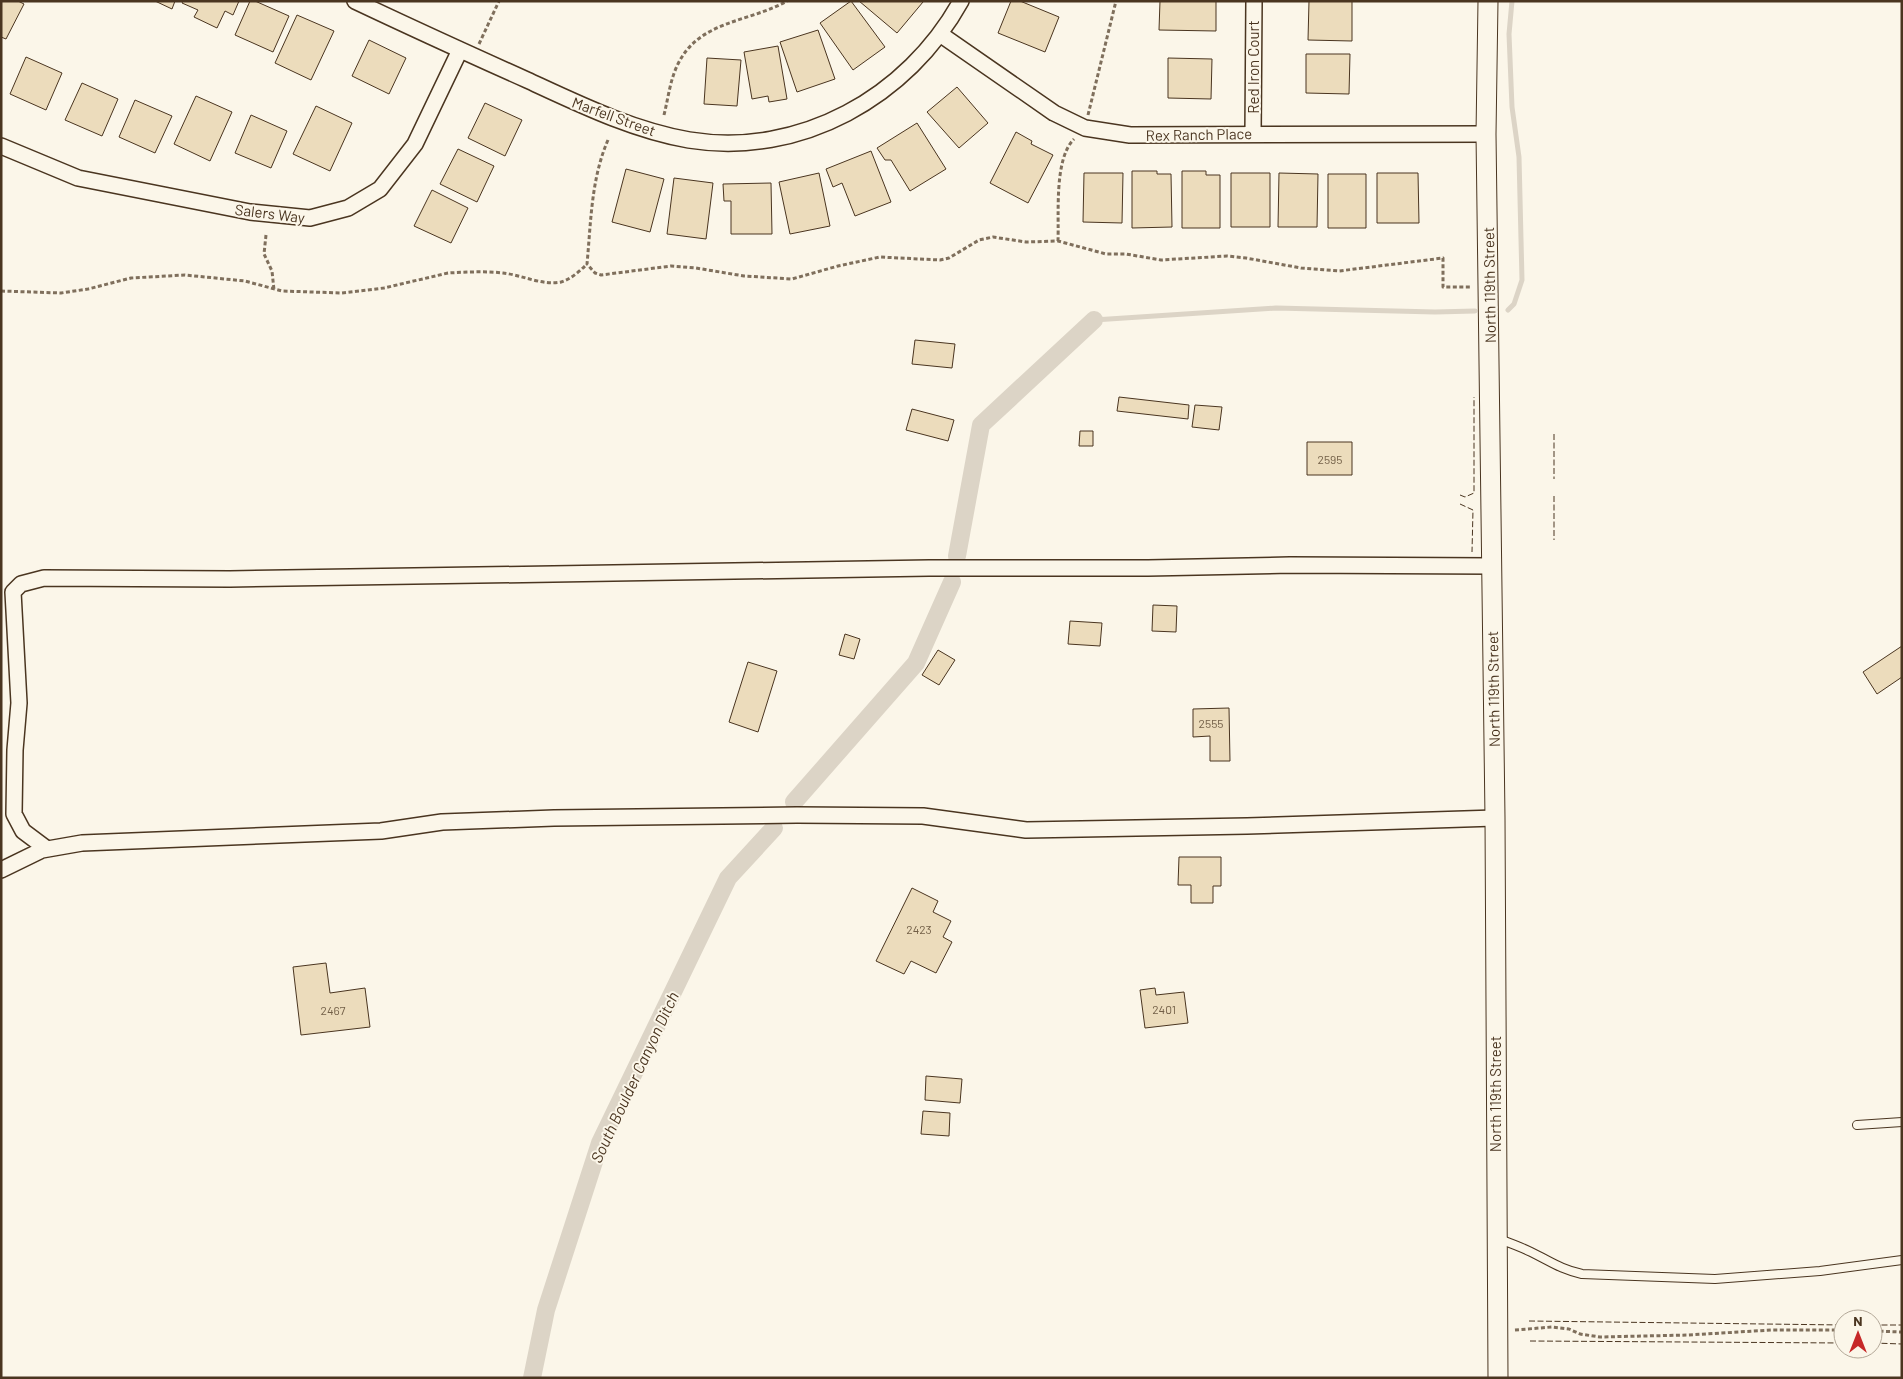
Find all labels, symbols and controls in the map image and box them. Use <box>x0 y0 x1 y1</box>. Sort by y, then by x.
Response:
street label: Red Iron Court <box>1244 20 1262 114</box>
street label: Marfell Street <box>570 93 658 139</box>
street label: Rex Ranch Place <box>1146 124 1252 144</box>
street label: Salers Way <box>234 200 306 226</box>
street label: North 119th Street <box>1479 227 1499 343</box>
house number: 2595 <box>1317 452 1343 466</box>
street label: North 119th Street <box>1483 631 1503 747</box>
house number: 2555 <box>1199 716 1223 730</box>
house number: 2423 <box>906 922 932 936</box>
water label: South Boulder Canyon Ditch <box>586 988 682 1166</box>
house number: 2401 <box>1152 1002 1176 1016</box>
house number: 2467 <box>321 1003 346 1017</box>
street label: North 119th Street <box>1486 1036 1504 1152</box>
north arrow <box>1833 1309 1883 1359</box>
text: N <box>1853 1312 1863 1329</box>

